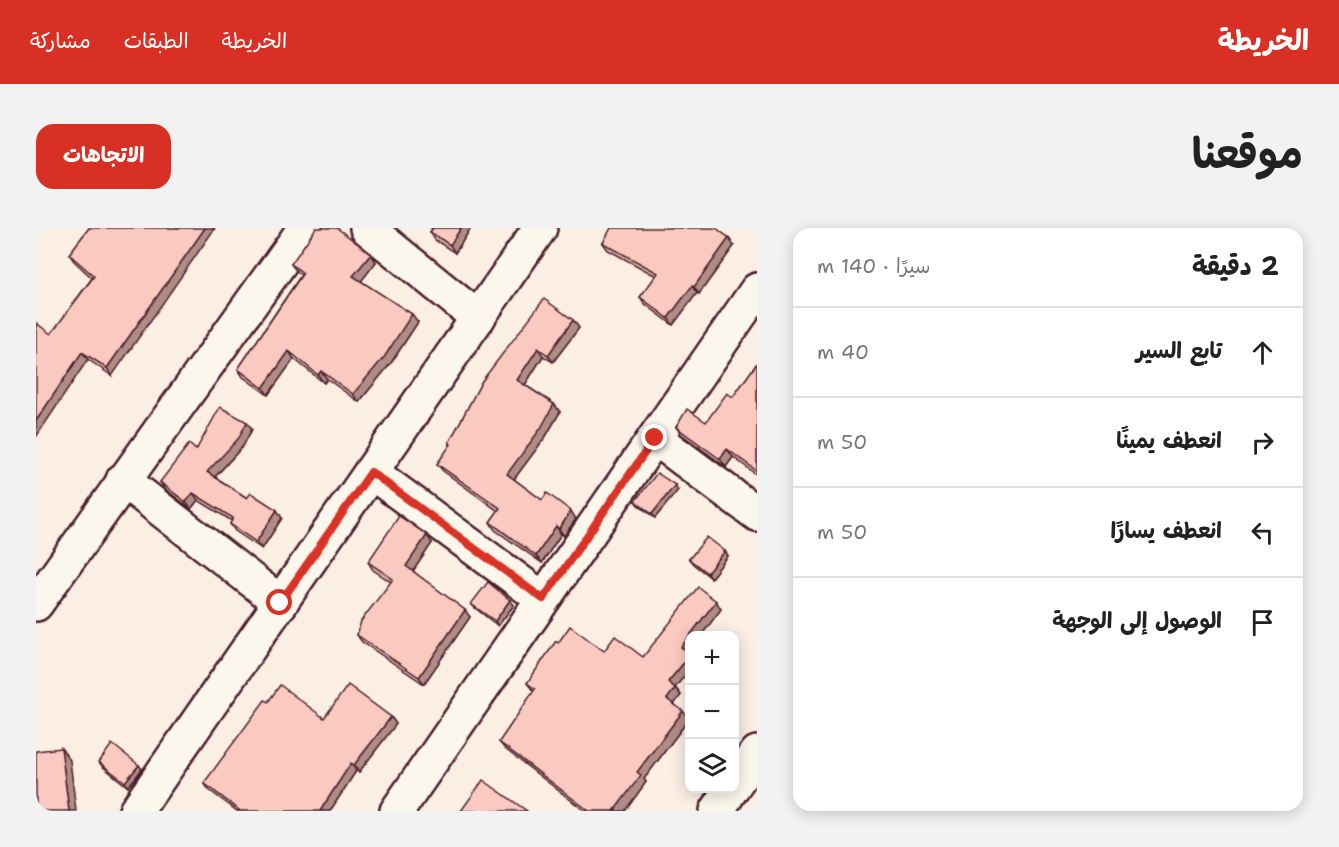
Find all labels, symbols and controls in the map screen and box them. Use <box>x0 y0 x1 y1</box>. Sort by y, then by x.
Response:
text: الخريطة <box>1218 21 1309 59</box>
text: مشاركة <box>30 27 91 55</box>
text: الطبقات <box>124 27 189 55</box>
text: الخريطة <box>222 27 287 55</box>
button: الاتجاهات <box>36 124 171 189</box>
text: موقعنا <box>1192 125 1303 181</box>
text: 2 دقيقة <box>1192 248 1279 283</box>
text: سيرًا · 140 m <box>817 253 930 279</box>
text: تابع السير <box>1136 336 1222 365</box>
icon: ahead <box>1246 336 1279 369</box>
text: 40 m <box>817 339 869 365</box>
route end <box>641 424 667 450</box>
text: انعطف يمينًا <box>1116 426 1222 455</box>
icon: right <box>1246 426 1279 459</box>
text: 50 m <box>817 429 867 455</box>
text: انعطف يسارًا <box>1110 516 1222 545</box>
icon: left <box>1246 516 1279 549</box>
text: 50 m <box>817 519 867 545</box>
route start <box>266 589 292 615</box>
text: الوصول إلى الوجهة <box>1052 606 1222 635</box>
icon: arrive <box>1246 606 1279 639</box>
map controls <box>685 631 739 793</box>
button: + <box>685 631 739 685</box>
button: − <box>685 685 739 739</box>
button: layers <box>685 739 739 793</box>

